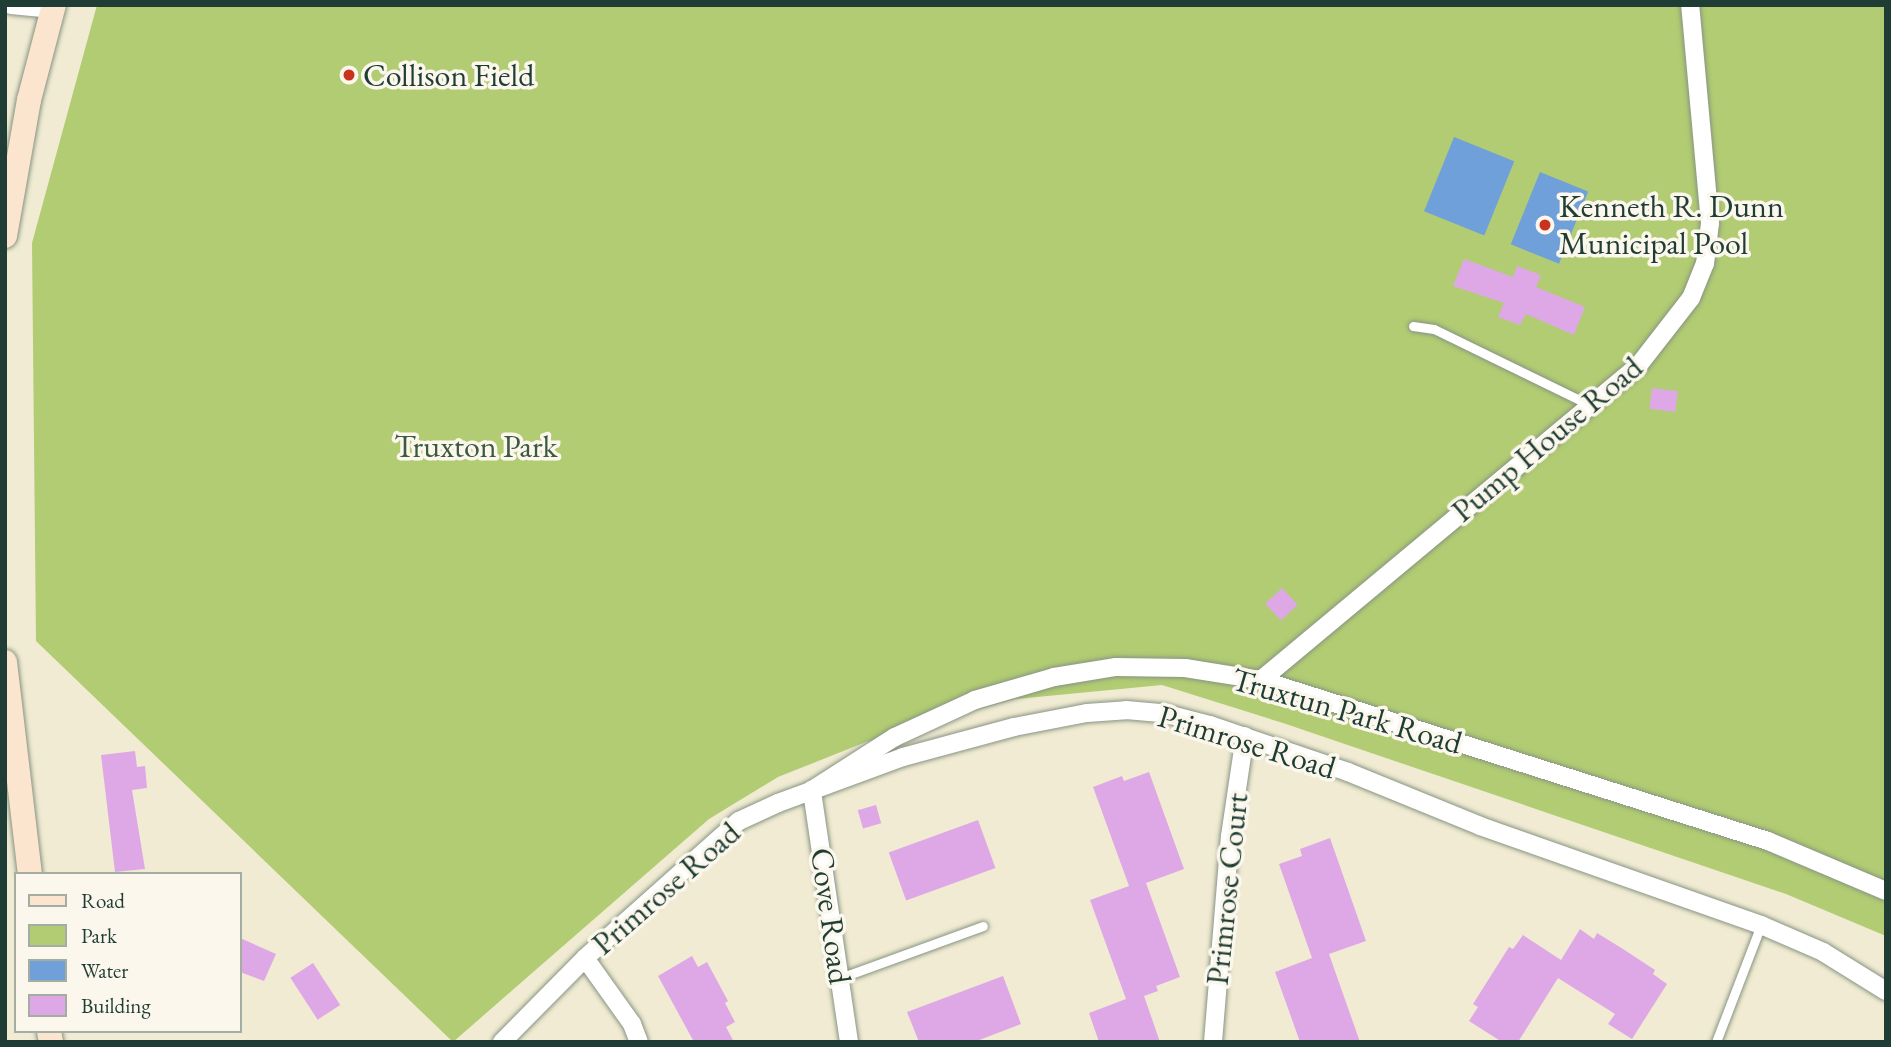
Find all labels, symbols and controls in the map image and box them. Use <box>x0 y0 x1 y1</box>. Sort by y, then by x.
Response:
place label: Collison Field <box>363 56 534 94</box>
marker: Collison Field <box>341 67 357 83</box>
place label: Kenneth R. Dunn Municipal Pool <box>1559 188 1784 263</box>
marker: Kenneth R. Dunn Municipal Pool <box>1537 217 1553 233</box>
street label: Pump House Road <box>1444 348 1650 530</box>
park label: Truxton Park <box>394 427 558 465</box>
street label: Truxtun Park Road <box>1227 660 1467 762</box>
street label: Primrose Road <box>1153 697 1341 787</box>
street label: Primrose Court <box>1198 791 1256 987</box>
street label: Primrose Road <box>584 813 748 963</box>
street label: Cove Road <box>802 845 860 987</box>
legend <box>14 872 242 1033</box>
text: Road <box>81 887 125 914</box>
text: Park <box>81 922 117 949</box>
text: Water <box>81 957 128 984</box>
text: Building <box>81 992 151 1019</box>

